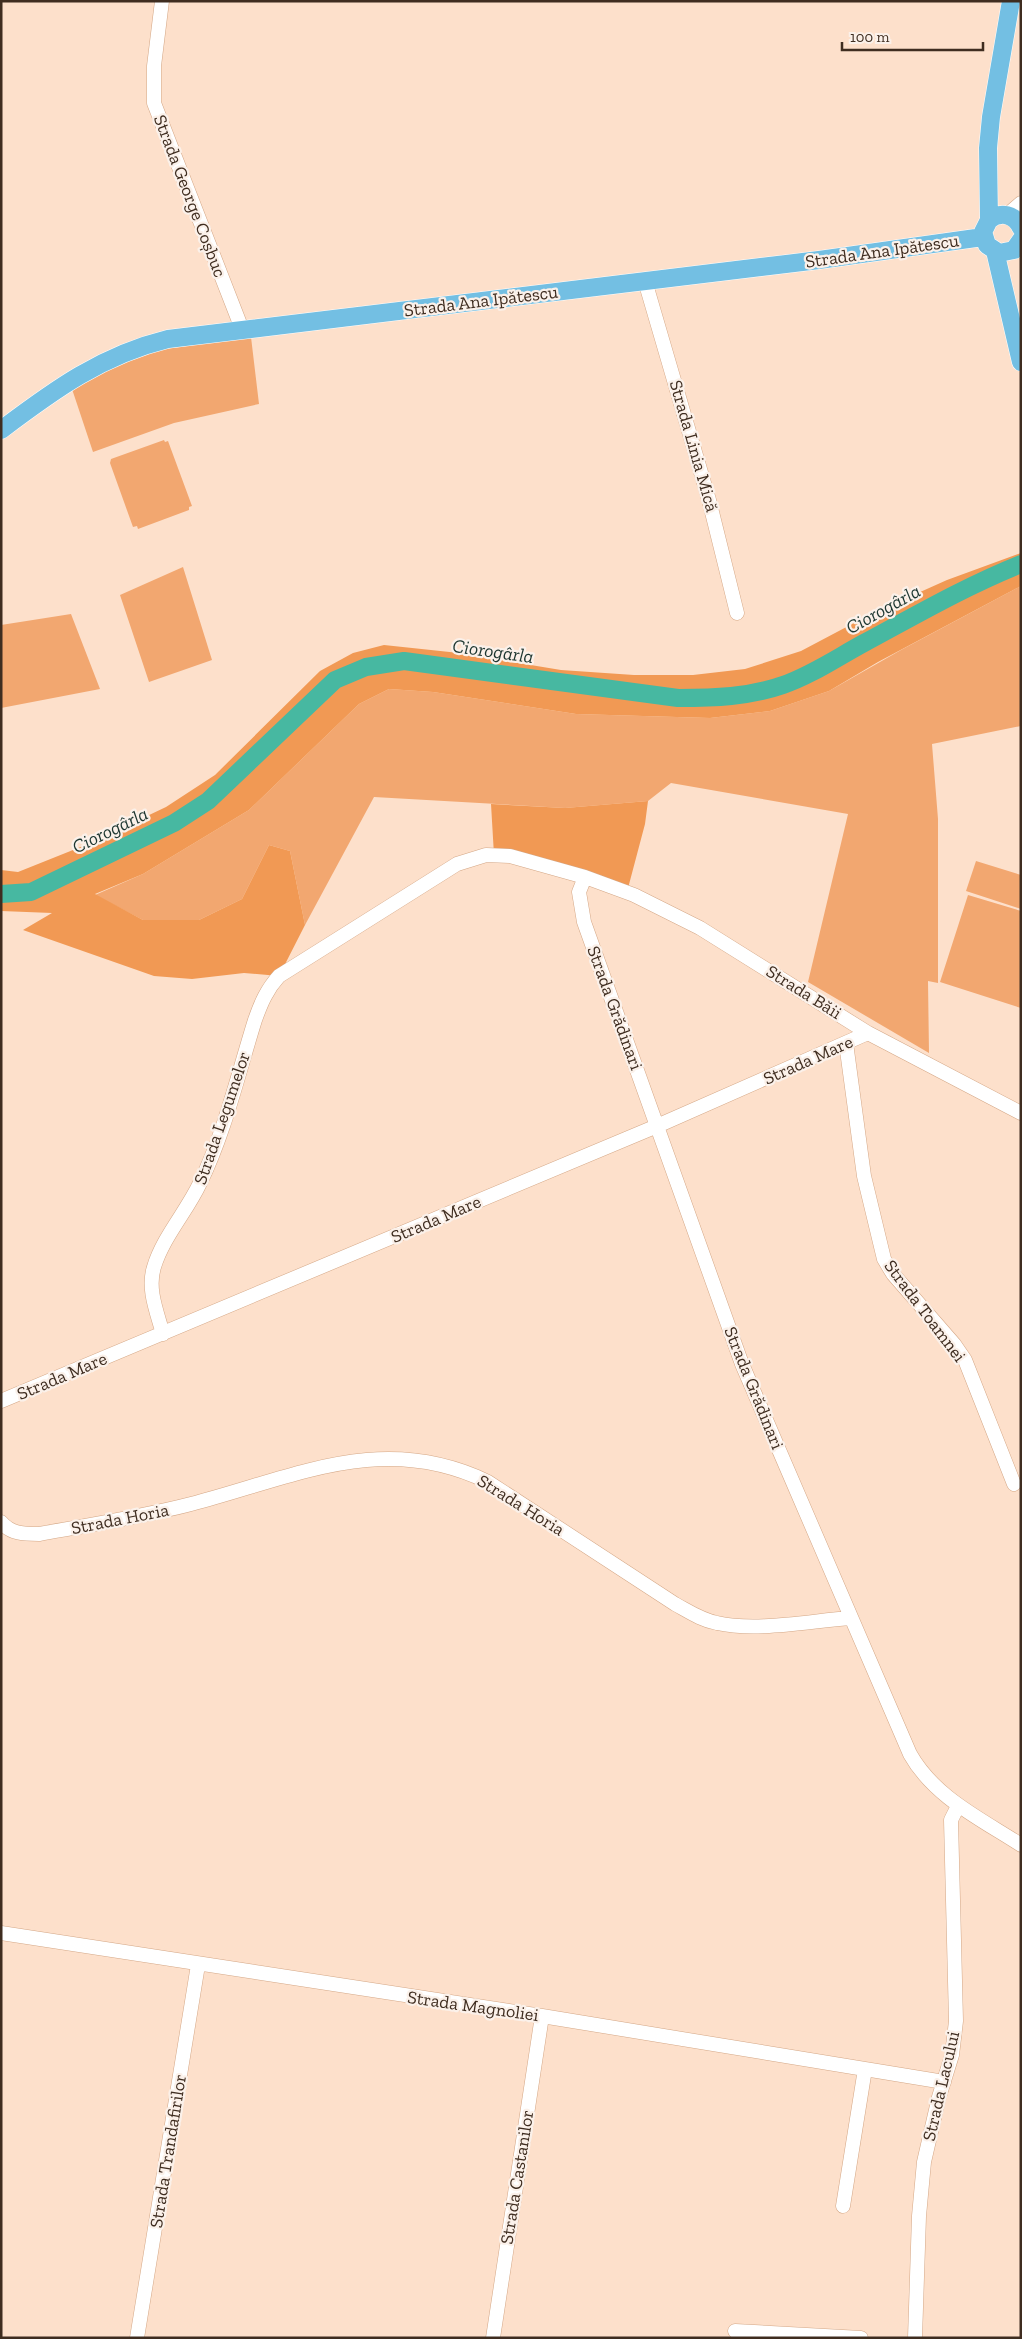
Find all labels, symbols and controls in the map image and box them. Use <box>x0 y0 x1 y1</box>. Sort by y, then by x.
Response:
scale bar <box>842 20 983 52</box>
text: 100 m <box>850 28 889 46</box>
street label: Strada George Coșbuc <box>149 112 231 280</box>
street label: Strada Ana Ipătescu <box>804 229 960 273</box>
street label: Strada Ana Ipătescu <box>403 281 559 321</box>
street label: Strada Linia Mică <box>665 378 723 515</box>
water label: Ciorogârla <box>842 579 924 639</box>
water label: Ciorogârla <box>451 634 535 668</box>
water label: Ciorogârla <box>68 802 152 858</box>
street label: Strada Grădinari <box>582 943 648 1073</box>
street label: Strada Băii <box>762 960 846 1024</box>
street label: Strada Mare <box>760 1031 856 1089</box>
street label: Strada Legumelor <box>189 1049 255 1187</box>
street label: Strada Mare <box>388 1190 484 1248</box>
street label: Strada Toamnei <box>879 1256 971 1366</box>
street label: Strada Grădinari <box>719 1323 789 1453</box>
street label: Strada Mare <box>14 1347 110 1405</box>
street label: Strada Horia <box>473 1469 569 1541</box>
street label: Strada Horia <box>69 1499 171 1539</box>
street label: Strada Magnoliei <box>406 1986 540 2026</box>
street label: Strada Lacului <box>918 2029 964 2143</box>
street label: Strada Trandafirilor <box>145 2073 191 2229</box>
street label: Strada Castanilor <box>496 2108 538 2246</box>

